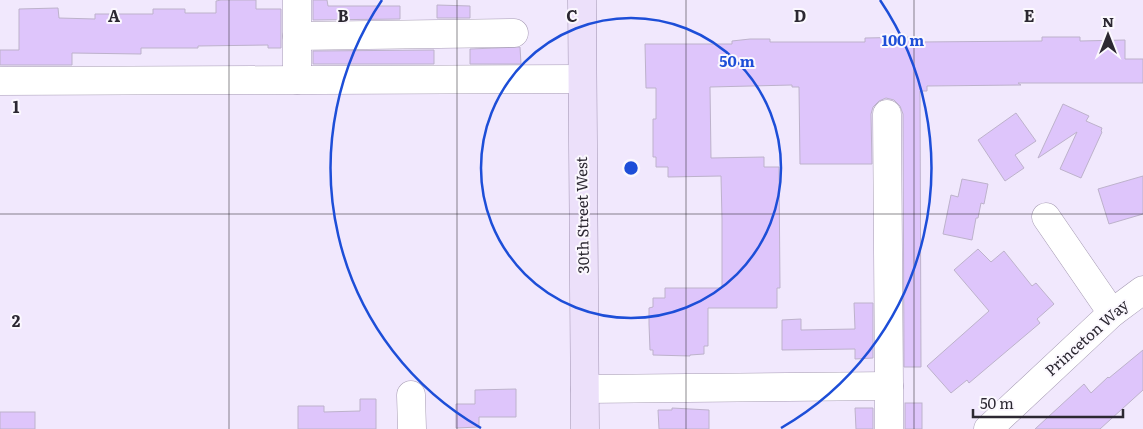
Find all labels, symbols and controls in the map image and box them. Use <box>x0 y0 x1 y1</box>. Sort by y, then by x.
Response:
text: A <box>108 3 120 27</box>
text: B <box>337 3 349 27</box>
text: C <box>566 3 578 27</box>
text: D <box>794 3 806 27</box>
text: E <box>1024 3 1035 27</box>
north arrow <box>1083 10 1133 60</box>
text: N <box>1102 11 1114 31</box>
text: 100 m <box>882 28 924 51</box>
text: 50 m <box>719 49 755 72</box>
text: 1 <box>13 94 20 118</box>
street label: 30th Street West <box>569 156 594 274</box>
centre of rings <box>622 159 640 177</box>
street label: Princeton Way <box>1039 293 1133 381</box>
text: 2 <box>12 308 21 332</box>
scale bar <box>973 386 1123 418</box>
text: 50 m <box>980 391 1014 414</box>

